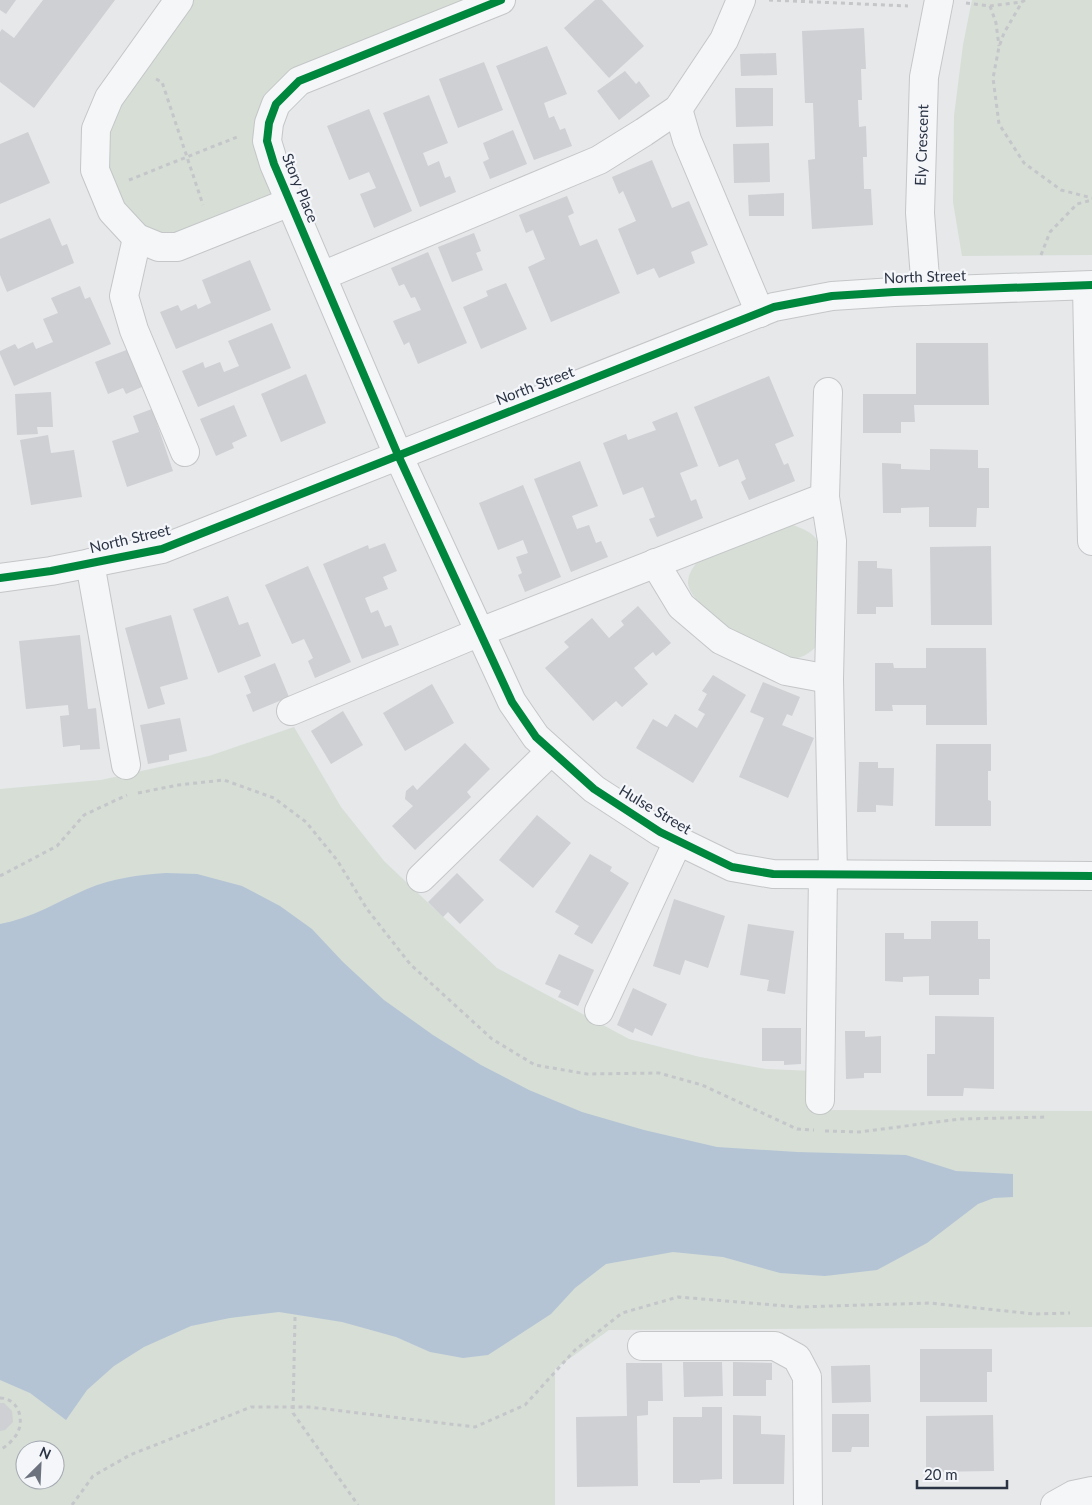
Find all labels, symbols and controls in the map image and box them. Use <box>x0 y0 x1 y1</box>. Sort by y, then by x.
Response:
street label: Ely Crescent <box>911 103 931 186</box>
street label: Story Place <box>279 150 323 225</box>
street label: North Street <box>884 266 967 286</box>
street label: North Street <box>493 362 577 408</box>
street label: North Street <box>88 520 172 556</box>
street label: Hulse Street <box>616 781 695 838</box>
north arrow <box>15 1440 65 1490</box>
text: N <box>37 1443 54 1463</box>
scale bar <box>917 1458 1007 1490</box>
text: 20 m <box>924 1465 958 1483</box>

